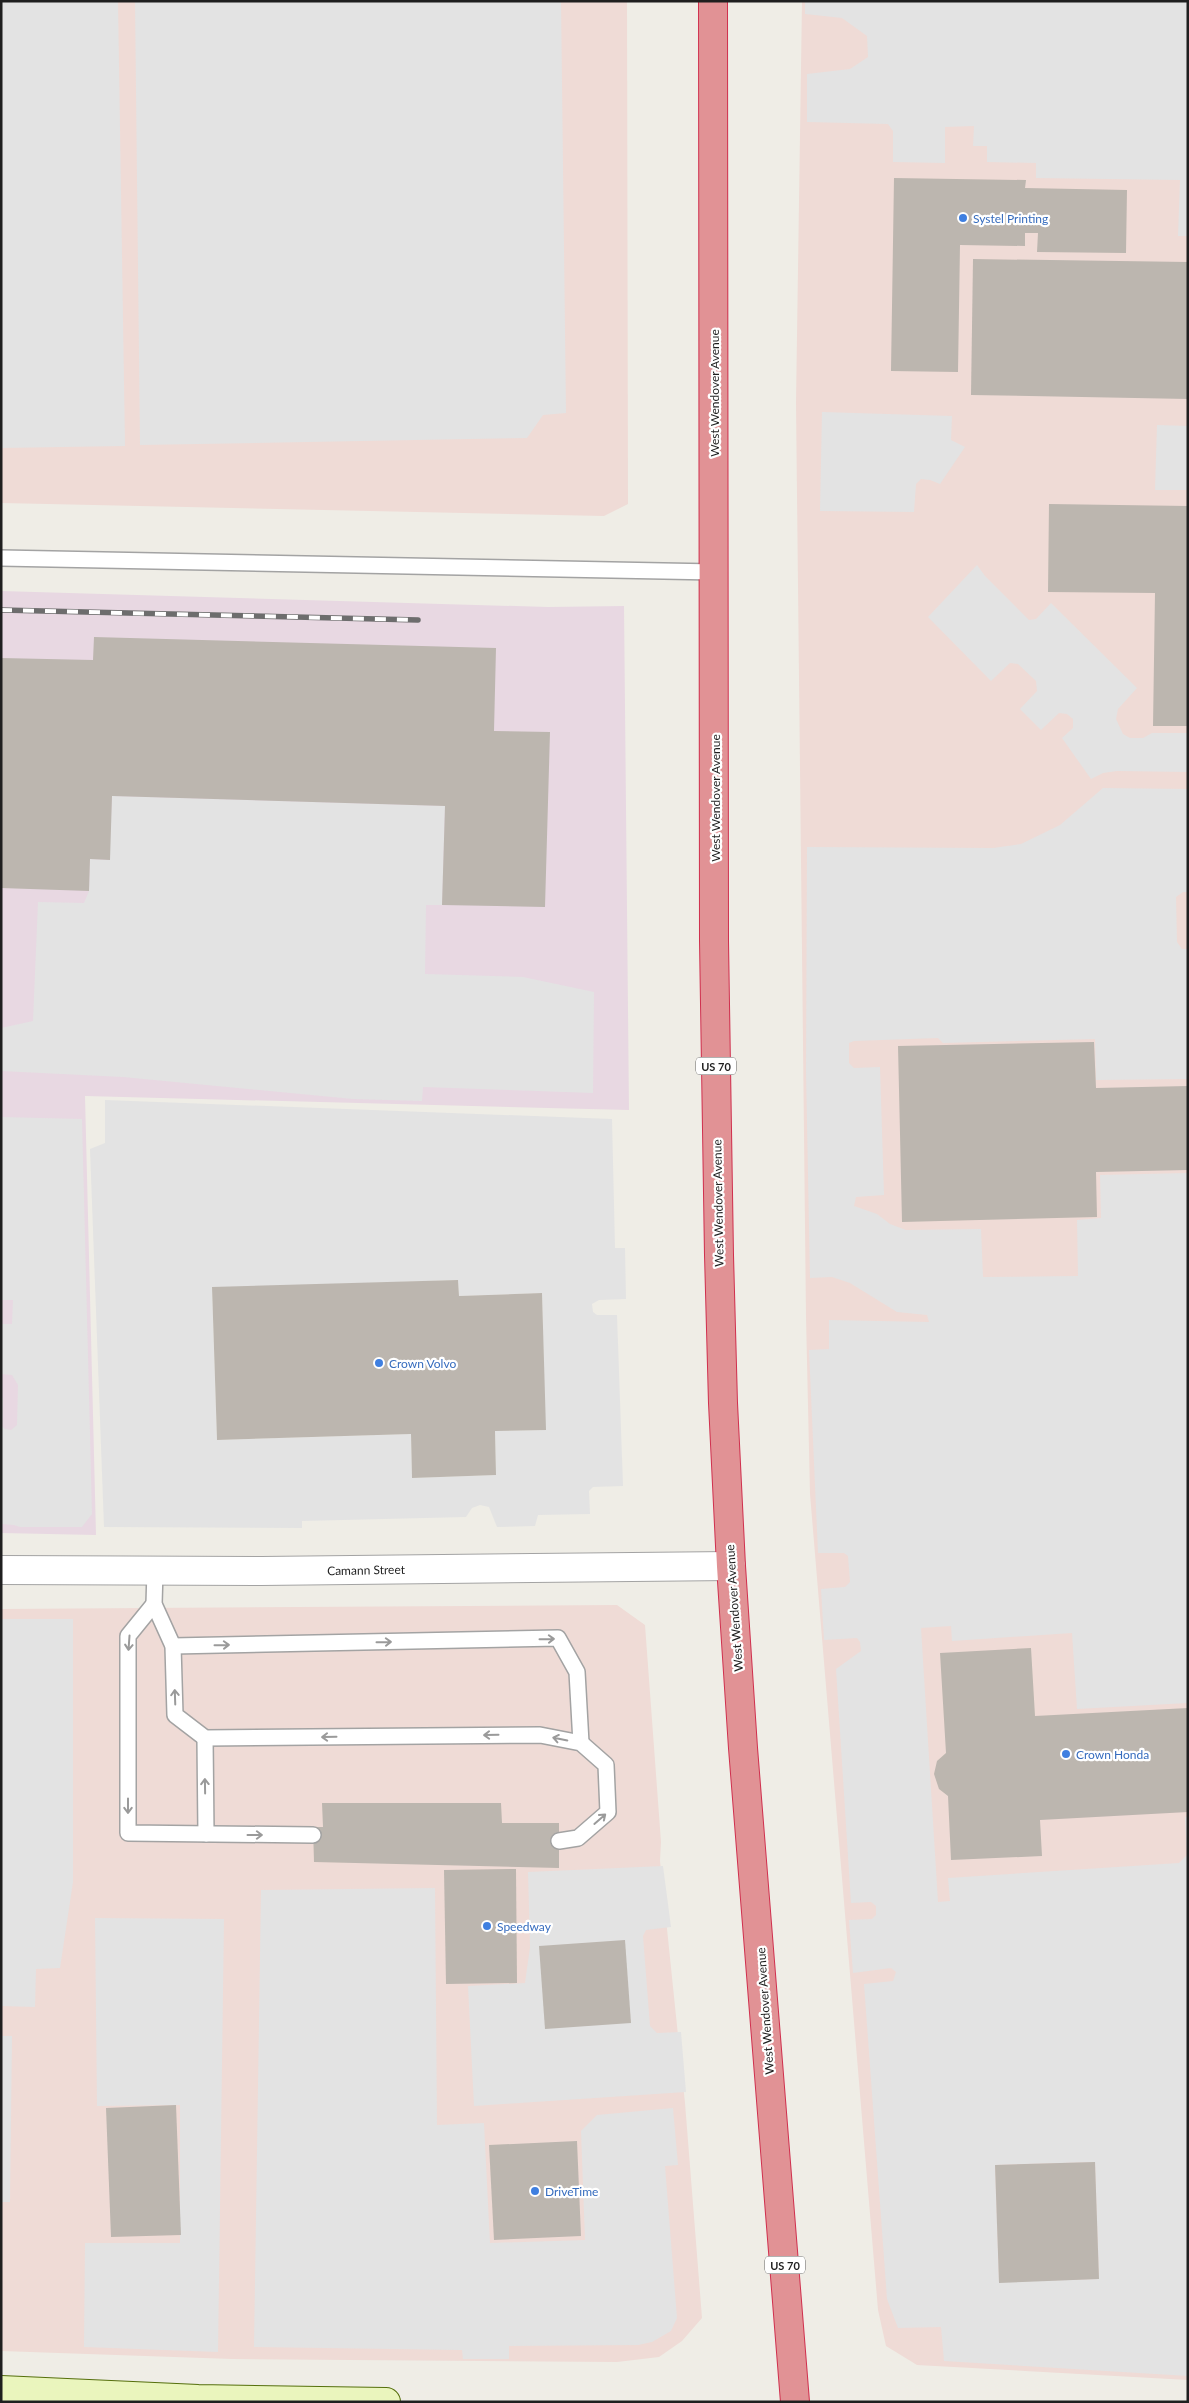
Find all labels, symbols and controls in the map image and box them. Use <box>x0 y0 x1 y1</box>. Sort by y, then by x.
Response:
place label: Systel Printing <box>973 211 1048 226</box>
marker: Systel Printing <box>957 212 969 224</box>
street label: West Wendover Avenue <box>707 329 722 457</box>
street label: West Wendover Avenue <box>708 734 723 862</box>
road number: US 70 <box>696 1058 736 1074</box>
street label: West Wendover Avenue <box>709 1139 727 1267</box>
place label: Crown Volvo <box>389 1356 456 1371</box>
marker: Crown Volvo <box>373 1357 385 1369</box>
street label: West Wendover Avenue <box>722 1544 746 1672</box>
street label: Camann Street <box>327 1562 406 1578</box>
one-way arrow <box>538 1634 554 1644</box>
one-way arrow <box>124 1635 133 1651</box>
one-way arrow <box>376 1637 392 1647</box>
one-way arrow <box>213 1641 229 1650</box>
one-way arrow <box>170 1689 179 1705</box>
one-way arrow <box>483 1730 500 1740</box>
one-way arrow <box>321 1732 337 1742</box>
one-way arrow <box>553 1733 569 1743</box>
place label: Crown Honda <box>1076 1747 1149 1762</box>
marker: Crown Honda <box>1060 1748 1072 1760</box>
one-way arrow <box>201 1778 210 1794</box>
one-way arrow <box>123 1797 133 1813</box>
one-way arrow <box>593 1814 606 1825</box>
one-way arrow <box>247 1830 263 1839</box>
place label: Speedway <box>497 1919 552 1934</box>
marker: Speedway <box>481 1920 493 1932</box>
street label: West Wendover Avenue <box>753 1947 777 2075</box>
place label: DriveTime <box>545 2184 598 2199</box>
marker: DriveTime <box>529 2185 541 2197</box>
road number: US 70 <box>765 2256 805 2274</box>

